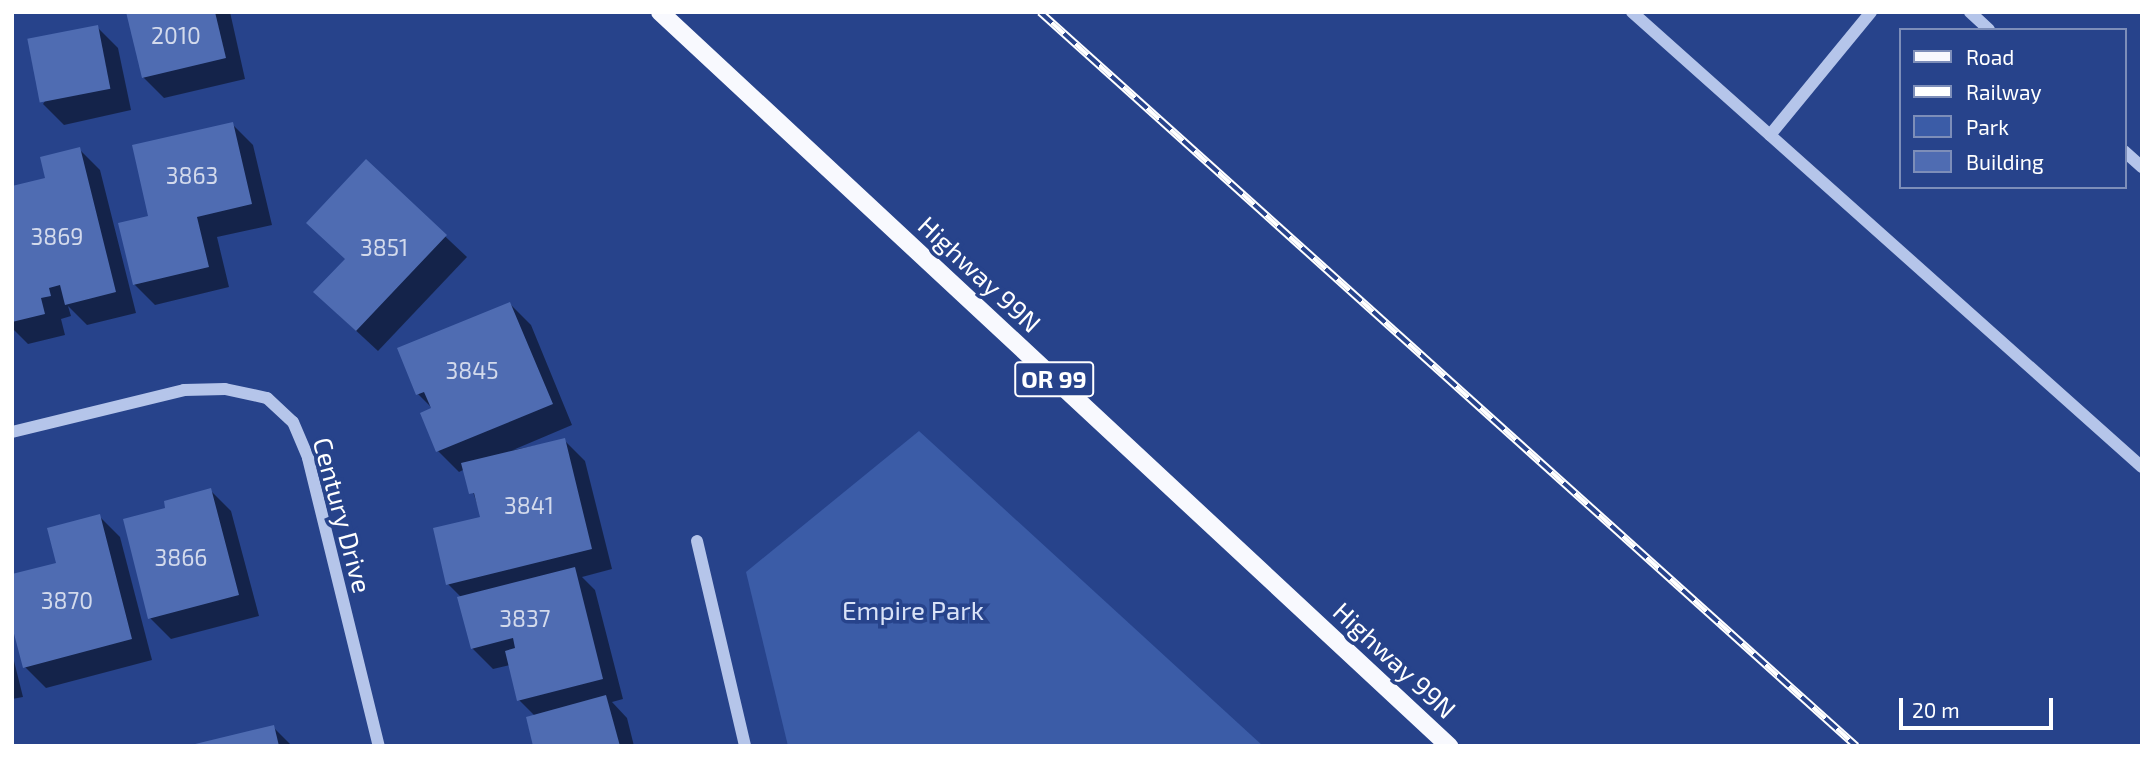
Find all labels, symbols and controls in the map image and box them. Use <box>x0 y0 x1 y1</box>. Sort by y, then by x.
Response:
house number: 2010 <box>151 21 201 49</box>
legend <box>1898 28 2126 189</box>
text: Road <box>1966 44 2014 69</box>
text: Railway <box>1966 79 2042 104</box>
text: Park <box>1966 114 2009 139</box>
text: Building <box>1966 149 2044 174</box>
house number: 3863 <box>166 161 218 189</box>
street label: Highway 99N <box>912 209 1048 339</box>
house number: 3869 <box>30 222 84 250</box>
house number: 3851 <box>360 233 408 261</box>
house number: 3845 <box>445 356 499 384</box>
road number: OR 99 <box>1014 358 1094 400</box>
street label: Century Drive <box>307 434 379 596</box>
house number: 3841 <box>504 491 554 519</box>
house number: 3866 <box>154 543 208 571</box>
house number: 3870 <box>41 586 93 614</box>
park label: Empire Park <box>842 594 984 626</box>
street label: Highway 99N <box>1327 595 1463 725</box>
house number: 3837 <box>499 604 551 632</box>
scale bar <box>1902 684 2056 728</box>
text: 20 m <box>1912 697 1960 722</box>

